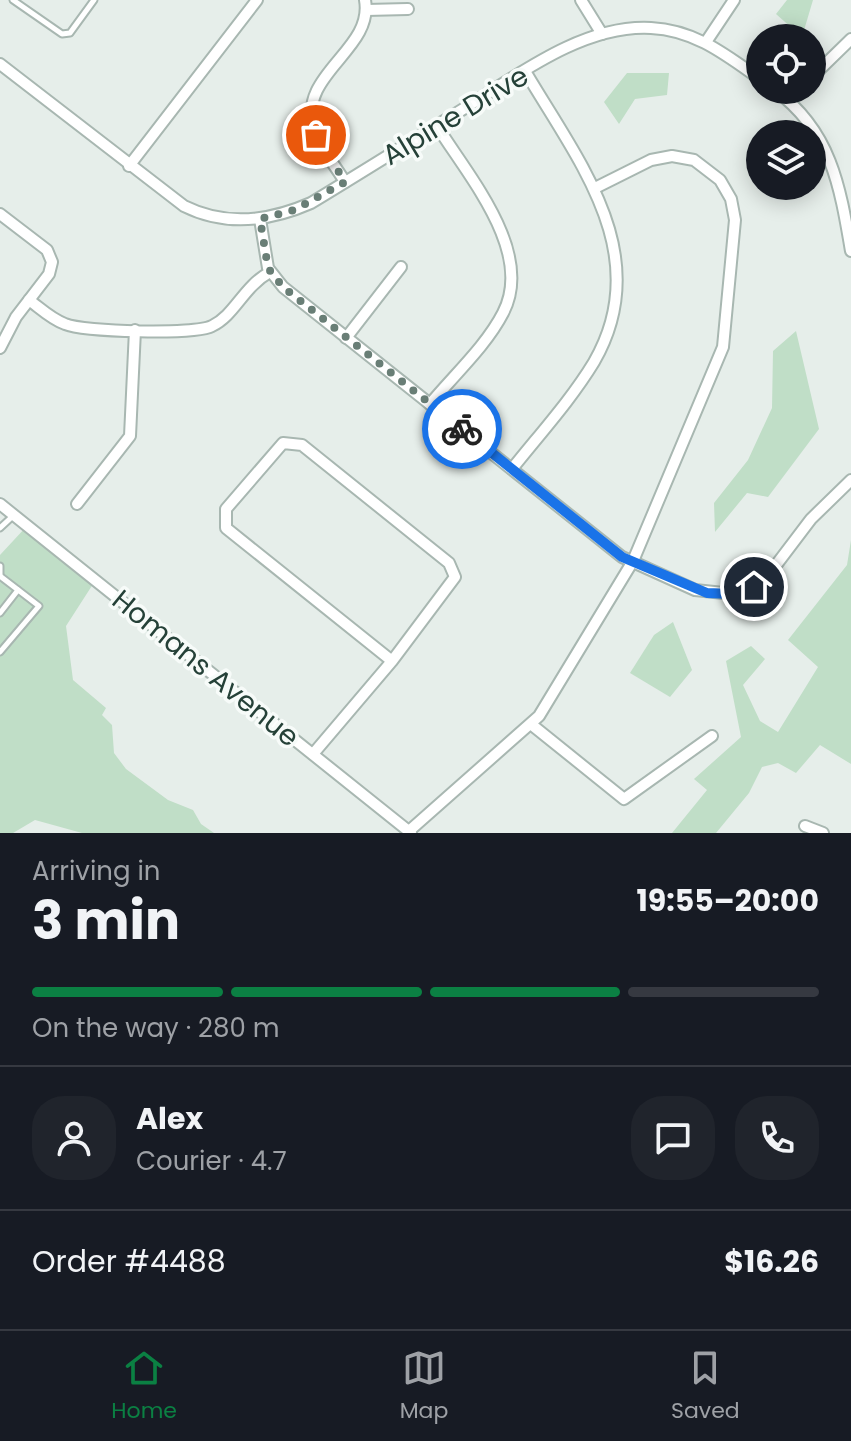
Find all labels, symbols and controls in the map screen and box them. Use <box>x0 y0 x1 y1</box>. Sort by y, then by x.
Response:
map controls <box>746 24 826 200</box>
button: locate <box>746 24 826 104</box>
street label: Alpine Drive <box>375 56 536 175</box>
pin <box>282 101 350 169</box>
icon: bag <box>294 113 338 157</box>
button: layers <box>746 120 826 200</box>
courier <box>422 389 502 469</box>
icon: bike <box>440 407 484 451</box>
pin <box>720 553 788 621</box>
icon: home <box>732 565 776 609</box>
street label: Homans Avenue <box>104 581 307 756</box>
text: Arriving in <box>32 853 161 889</box>
text: 19:55–20:00 <box>637 879 819 922</box>
text: 3 min <box>32 884 180 957</box>
text: On the way · 280 m <box>32 1010 280 1046</box>
button: person <box>32 1096 116 1180</box>
button: chat <box>631 1096 715 1180</box>
button: phone <box>735 1096 819 1180</box>
text: Alex <box>136 1097 203 1140</box>
text: Courier · 4.7 <box>136 1143 287 1179</box>
text: Order #4488 <box>32 1240 226 1283</box>
text: $16.26 <box>724 1240 819 1283</box>
tab: Home <box>111 1346 177 1427</box>
tab: Map <box>400 1346 448 1427</box>
tab: Saved <box>671 1346 740 1427</box>

